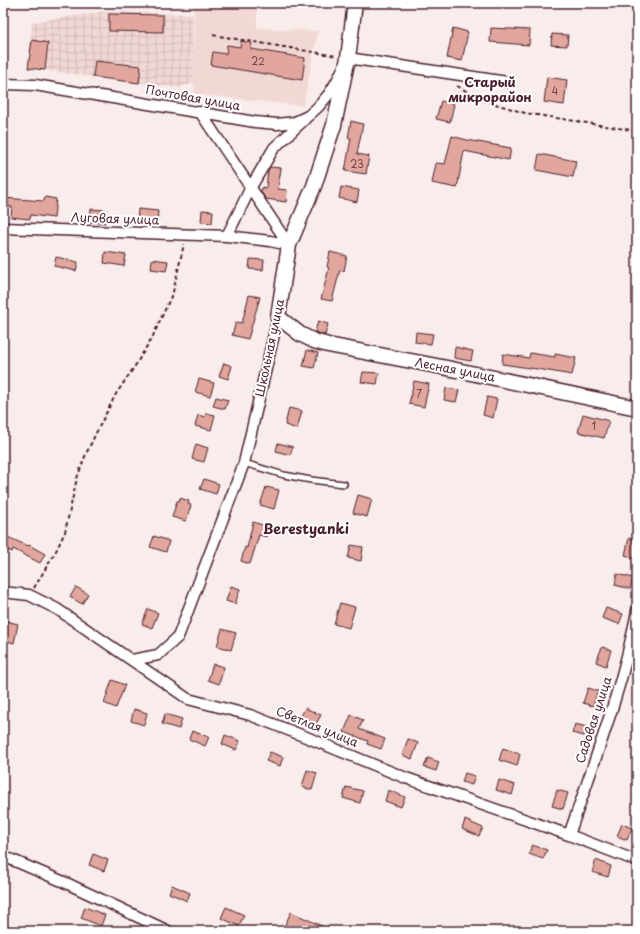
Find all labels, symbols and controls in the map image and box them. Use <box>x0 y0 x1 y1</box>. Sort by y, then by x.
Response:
house number: 22 <box>251 53 265 68</box>
district label: Старый микрорайон <box>448 72 532 106</box>
street label: Почтовая улица <box>144 80 242 114</box>
house number: 4 <box>552 83 559 98</box>
house number: 23 <box>350 156 364 171</box>
street label: Луговая улица <box>71 207 160 229</box>
street label: Школьная улица <box>250 297 288 398</box>
street label: Лесная улица <box>413 352 497 386</box>
house number: 7 <box>416 386 422 401</box>
house number: 1 <box>592 418 596 433</box>
district label: Berestyanki <box>263 518 349 539</box>
street label: Садовая улица <box>571 674 616 765</box>
street label: Светлая улица <box>273 701 362 751</box>

